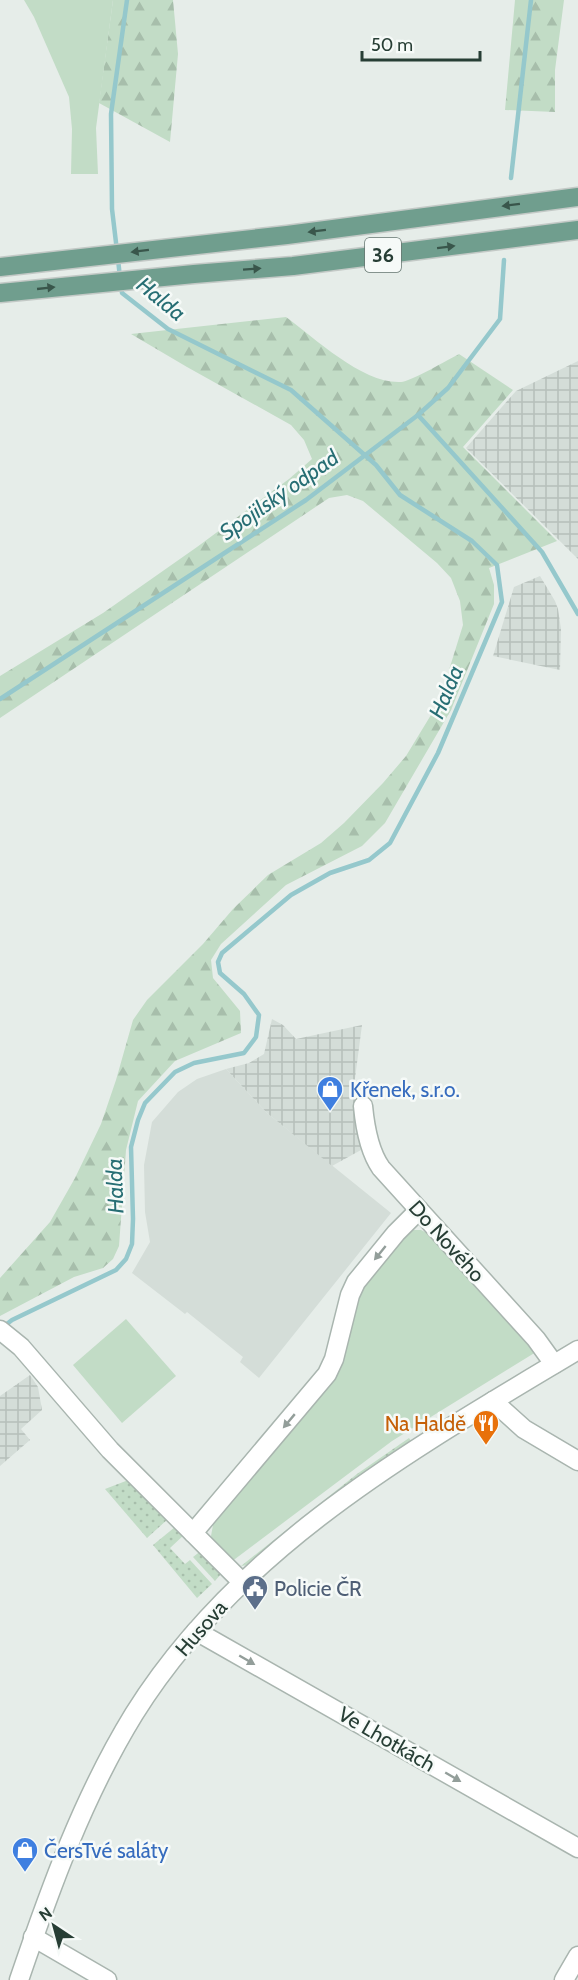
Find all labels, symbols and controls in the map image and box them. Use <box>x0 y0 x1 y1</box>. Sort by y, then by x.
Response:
scale bar <box>362 24 480 62</box>
text: 50 m <box>371 34 413 56</box>
one-way arrow <box>501 201 520 210</box>
one-way arrow <box>308 226 327 235</box>
road number: 36 <box>365 238 401 272</box>
one-way arrow <box>436 242 455 251</box>
one-way arrow <box>131 246 150 256</box>
one-way arrow <box>243 264 262 274</box>
water label: Halda <box>131 271 191 327</box>
one-way arrow <box>37 284 56 293</box>
water label: Spojilský odpad <box>214 444 344 546</box>
water label: Halda <box>423 661 469 723</box>
shop icon: Křenek, s.r.o. <box>315 1074 345 1112</box>
place label: Křenek, s.r.o. <box>350 1077 460 1102</box>
water label: Halda <box>101 1158 129 1214</box>
street label: Do Nového <box>404 1195 490 1287</box>
one-way arrow <box>373 1245 386 1261</box>
restaurant icon: Na Haldě <box>471 1408 501 1446</box>
place label: Na Haldě <box>385 1411 466 1436</box>
one-way arrow <box>282 1413 295 1429</box>
public building icon: Policie ČR <box>240 1573 270 1611</box>
place label: Policie ČR <box>274 1576 362 1601</box>
street label: Husova <box>170 1595 232 1661</box>
one-way arrow <box>239 1655 256 1665</box>
street label: Ve Lhotkách <box>334 1701 440 1777</box>
one-way arrow <box>445 1772 462 1782</box>
shop icon: ČersTvé saláty <box>10 1835 40 1873</box>
place label: ČersTvé saláty <box>44 1838 169 1863</box>
north arrow <box>24 1896 84 1956</box>
text: N <box>35 1903 56 1925</box>

